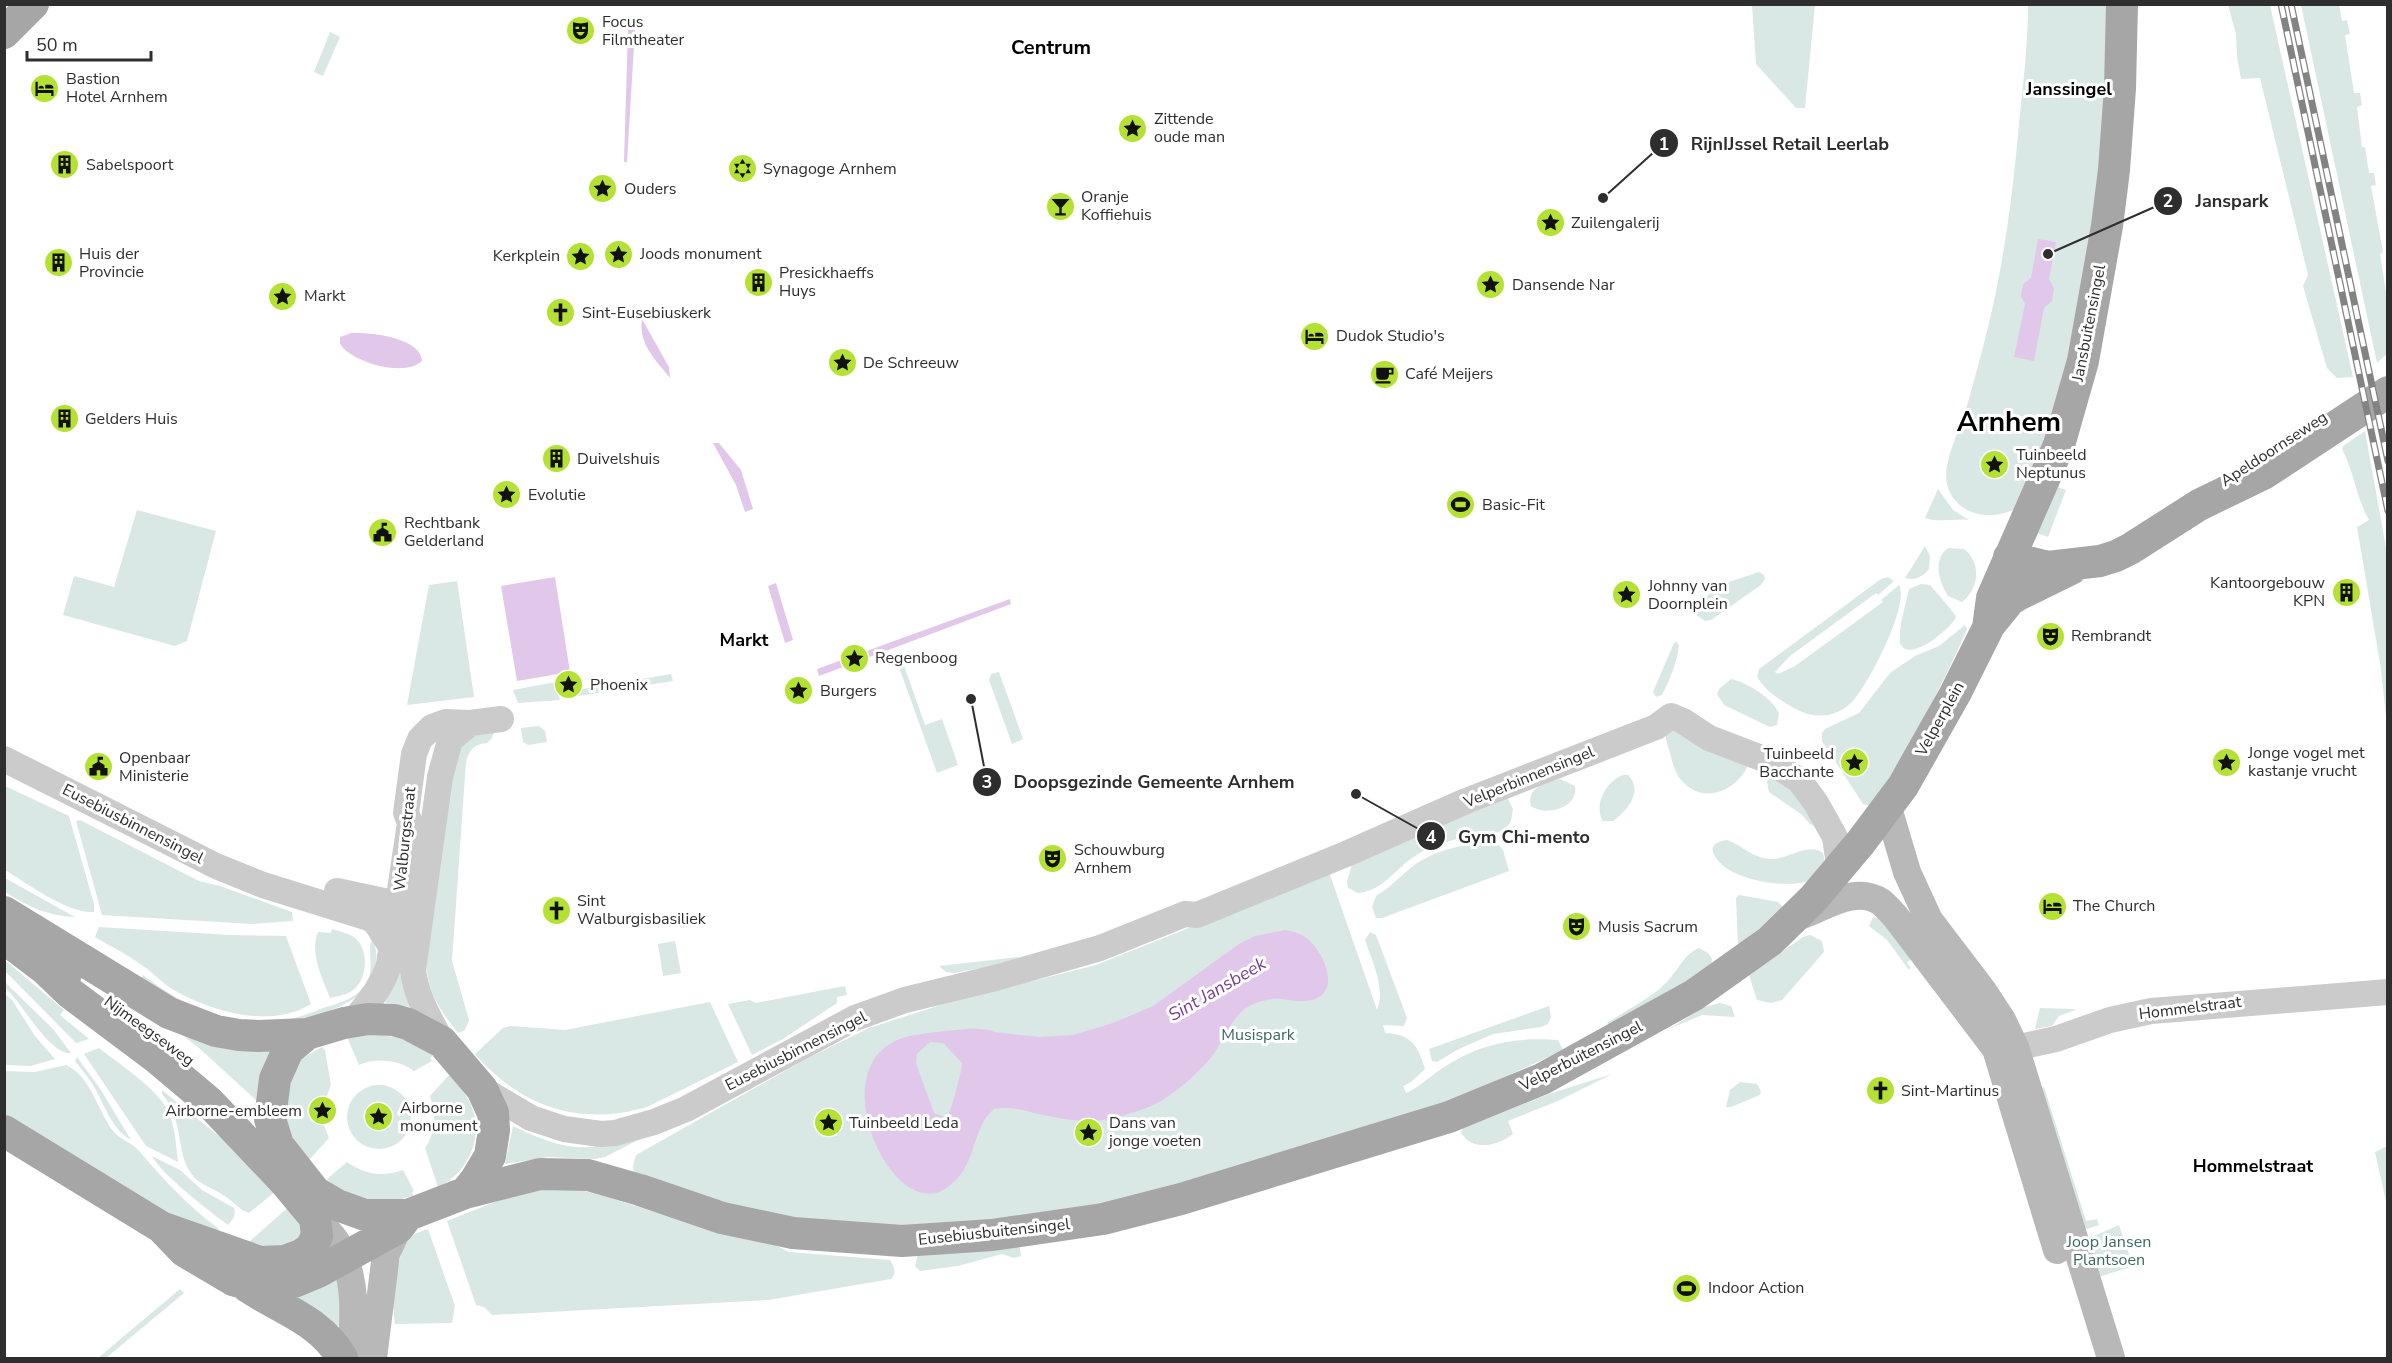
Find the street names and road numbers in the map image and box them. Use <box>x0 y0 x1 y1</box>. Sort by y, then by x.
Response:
street label: Jansbuitensingel <box>2067 262 2111 384</box>
street label: Apeldoornseweg <box>2216 406 2332 492</box>
street label: Velperplein <box>1910 678 1970 761</box>
street label: Velperbinnensingel <box>1460 741 1598 814</box>
street label: Eusebiusbinnensingel <box>58 779 208 869</box>
street label: Walburgstraat <box>389 785 421 892</box>
street label: Nijmeegseweg <box>99 991 199 1071</box>
street label: Hommelstraat <box>2138 991 2243 1025</box>
street label: Eusebiusbinnensingel <box>721 1006 871 1096</box>
street label: Velperbuitensingel <box>1515 1015 1646 1097</box>
street label: Eusebiusbuitensingel <box>917 1213 1071 1251</box>

